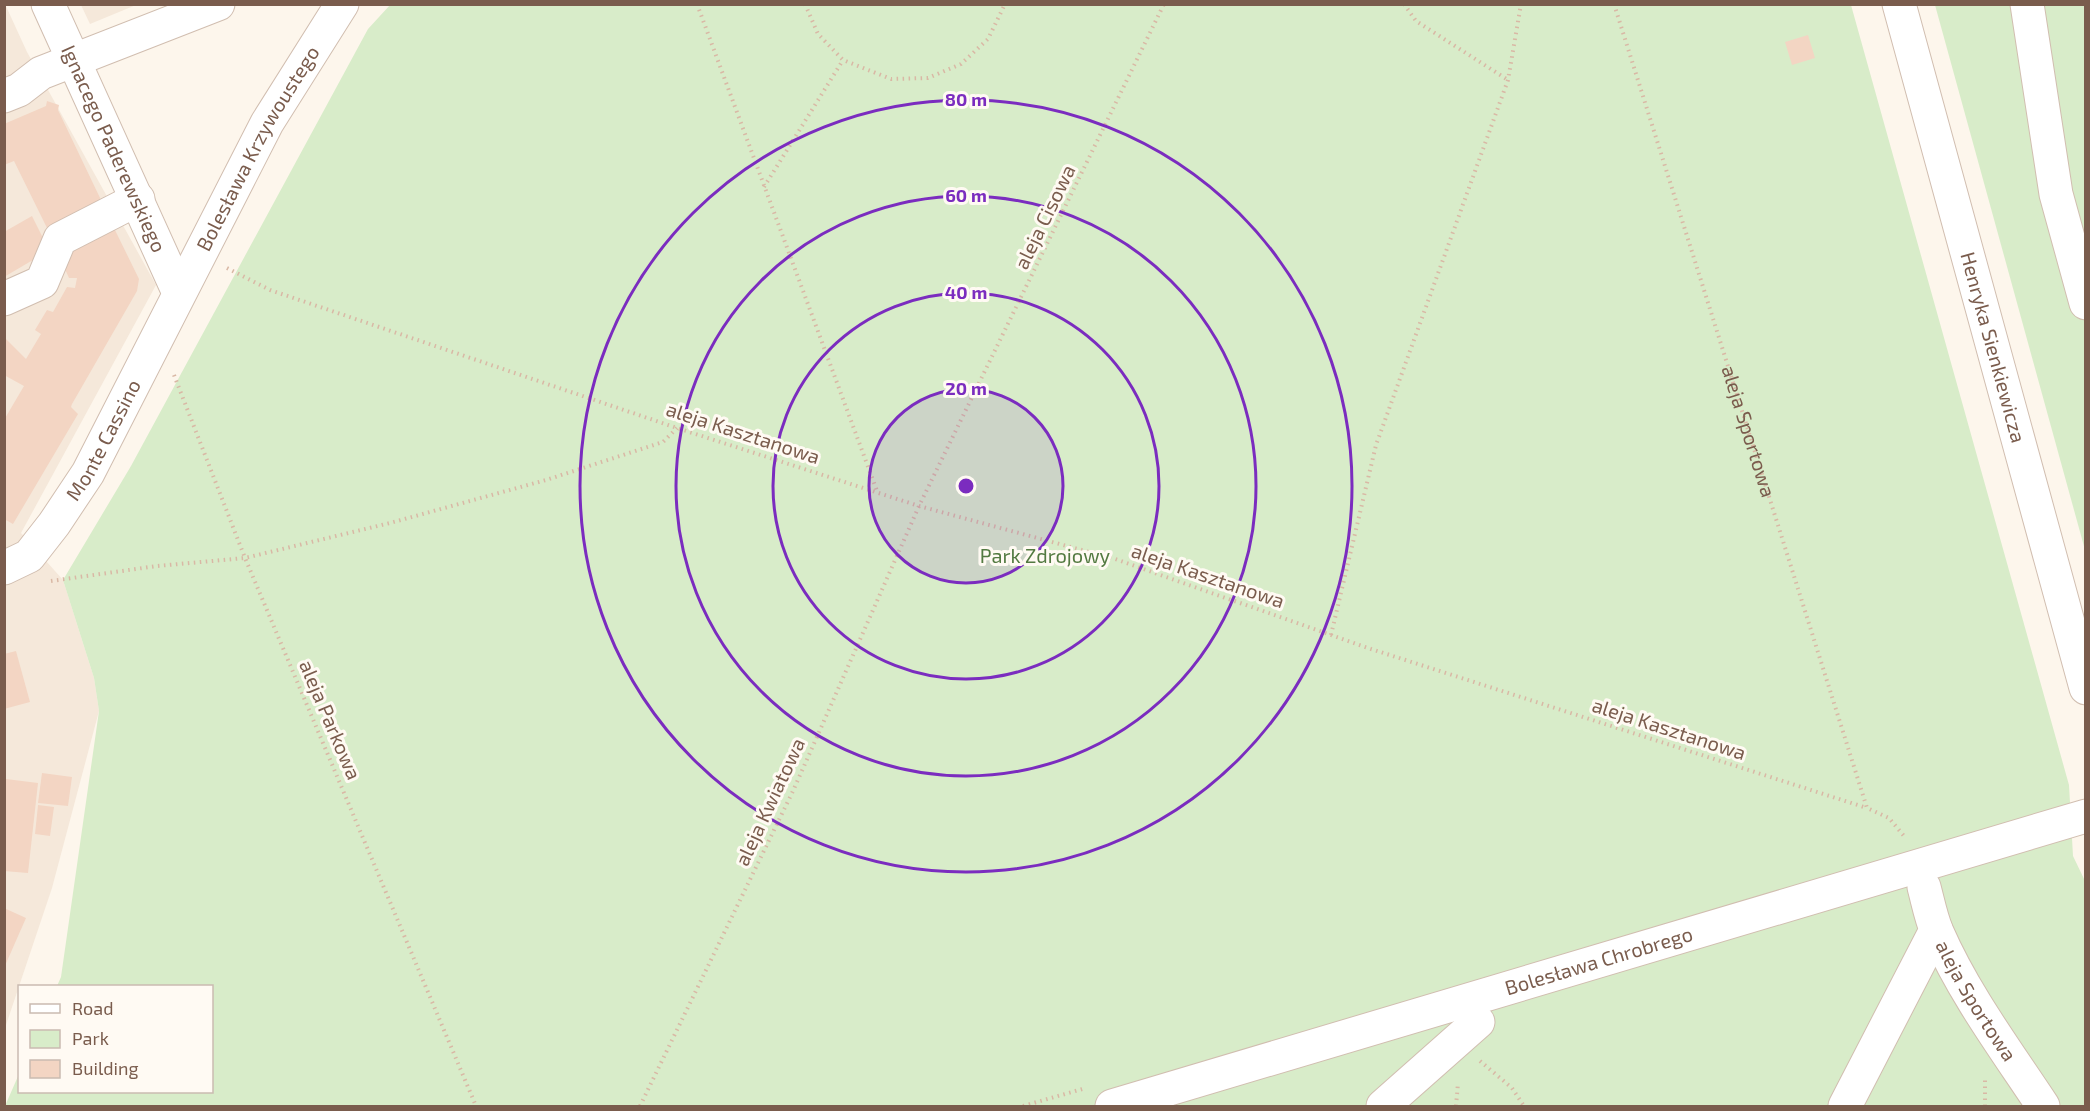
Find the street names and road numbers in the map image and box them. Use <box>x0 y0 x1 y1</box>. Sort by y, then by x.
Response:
street label: Ignacego Paderewskiego <box>57 41 172 256</box>
street label: Bolesława Krzywoustego <box>191 41 324 255</box>
street label: aleja Cisowa <box>1008 160 1080 273</box>
street label: Henryka Sienkiewicza <box>1956 249 2031 445</box>
street label: aleja Sportowa <box>1717 362 1781 500</box>
street label: Monte Cassino <box>60 375 145 505</box>
street label: aleja Kasztanowa <box>663 396 823 468</box>
street label: aleja Kasztanowa <box>1129 538 1288 612</box>
street label: aleja Parkowa <box>295 656 367 783</box>
street label: aleja Kasztanowa <box>1589 692 1749 764</box>
street label: aleja Kwiatowa <box>729 734 809 869</box>
street label: Bolesława Chrobrego <box>1502 921 1695 999</box>
street label: aleja Sportowa <box>1931 936 2022 1065</box>

